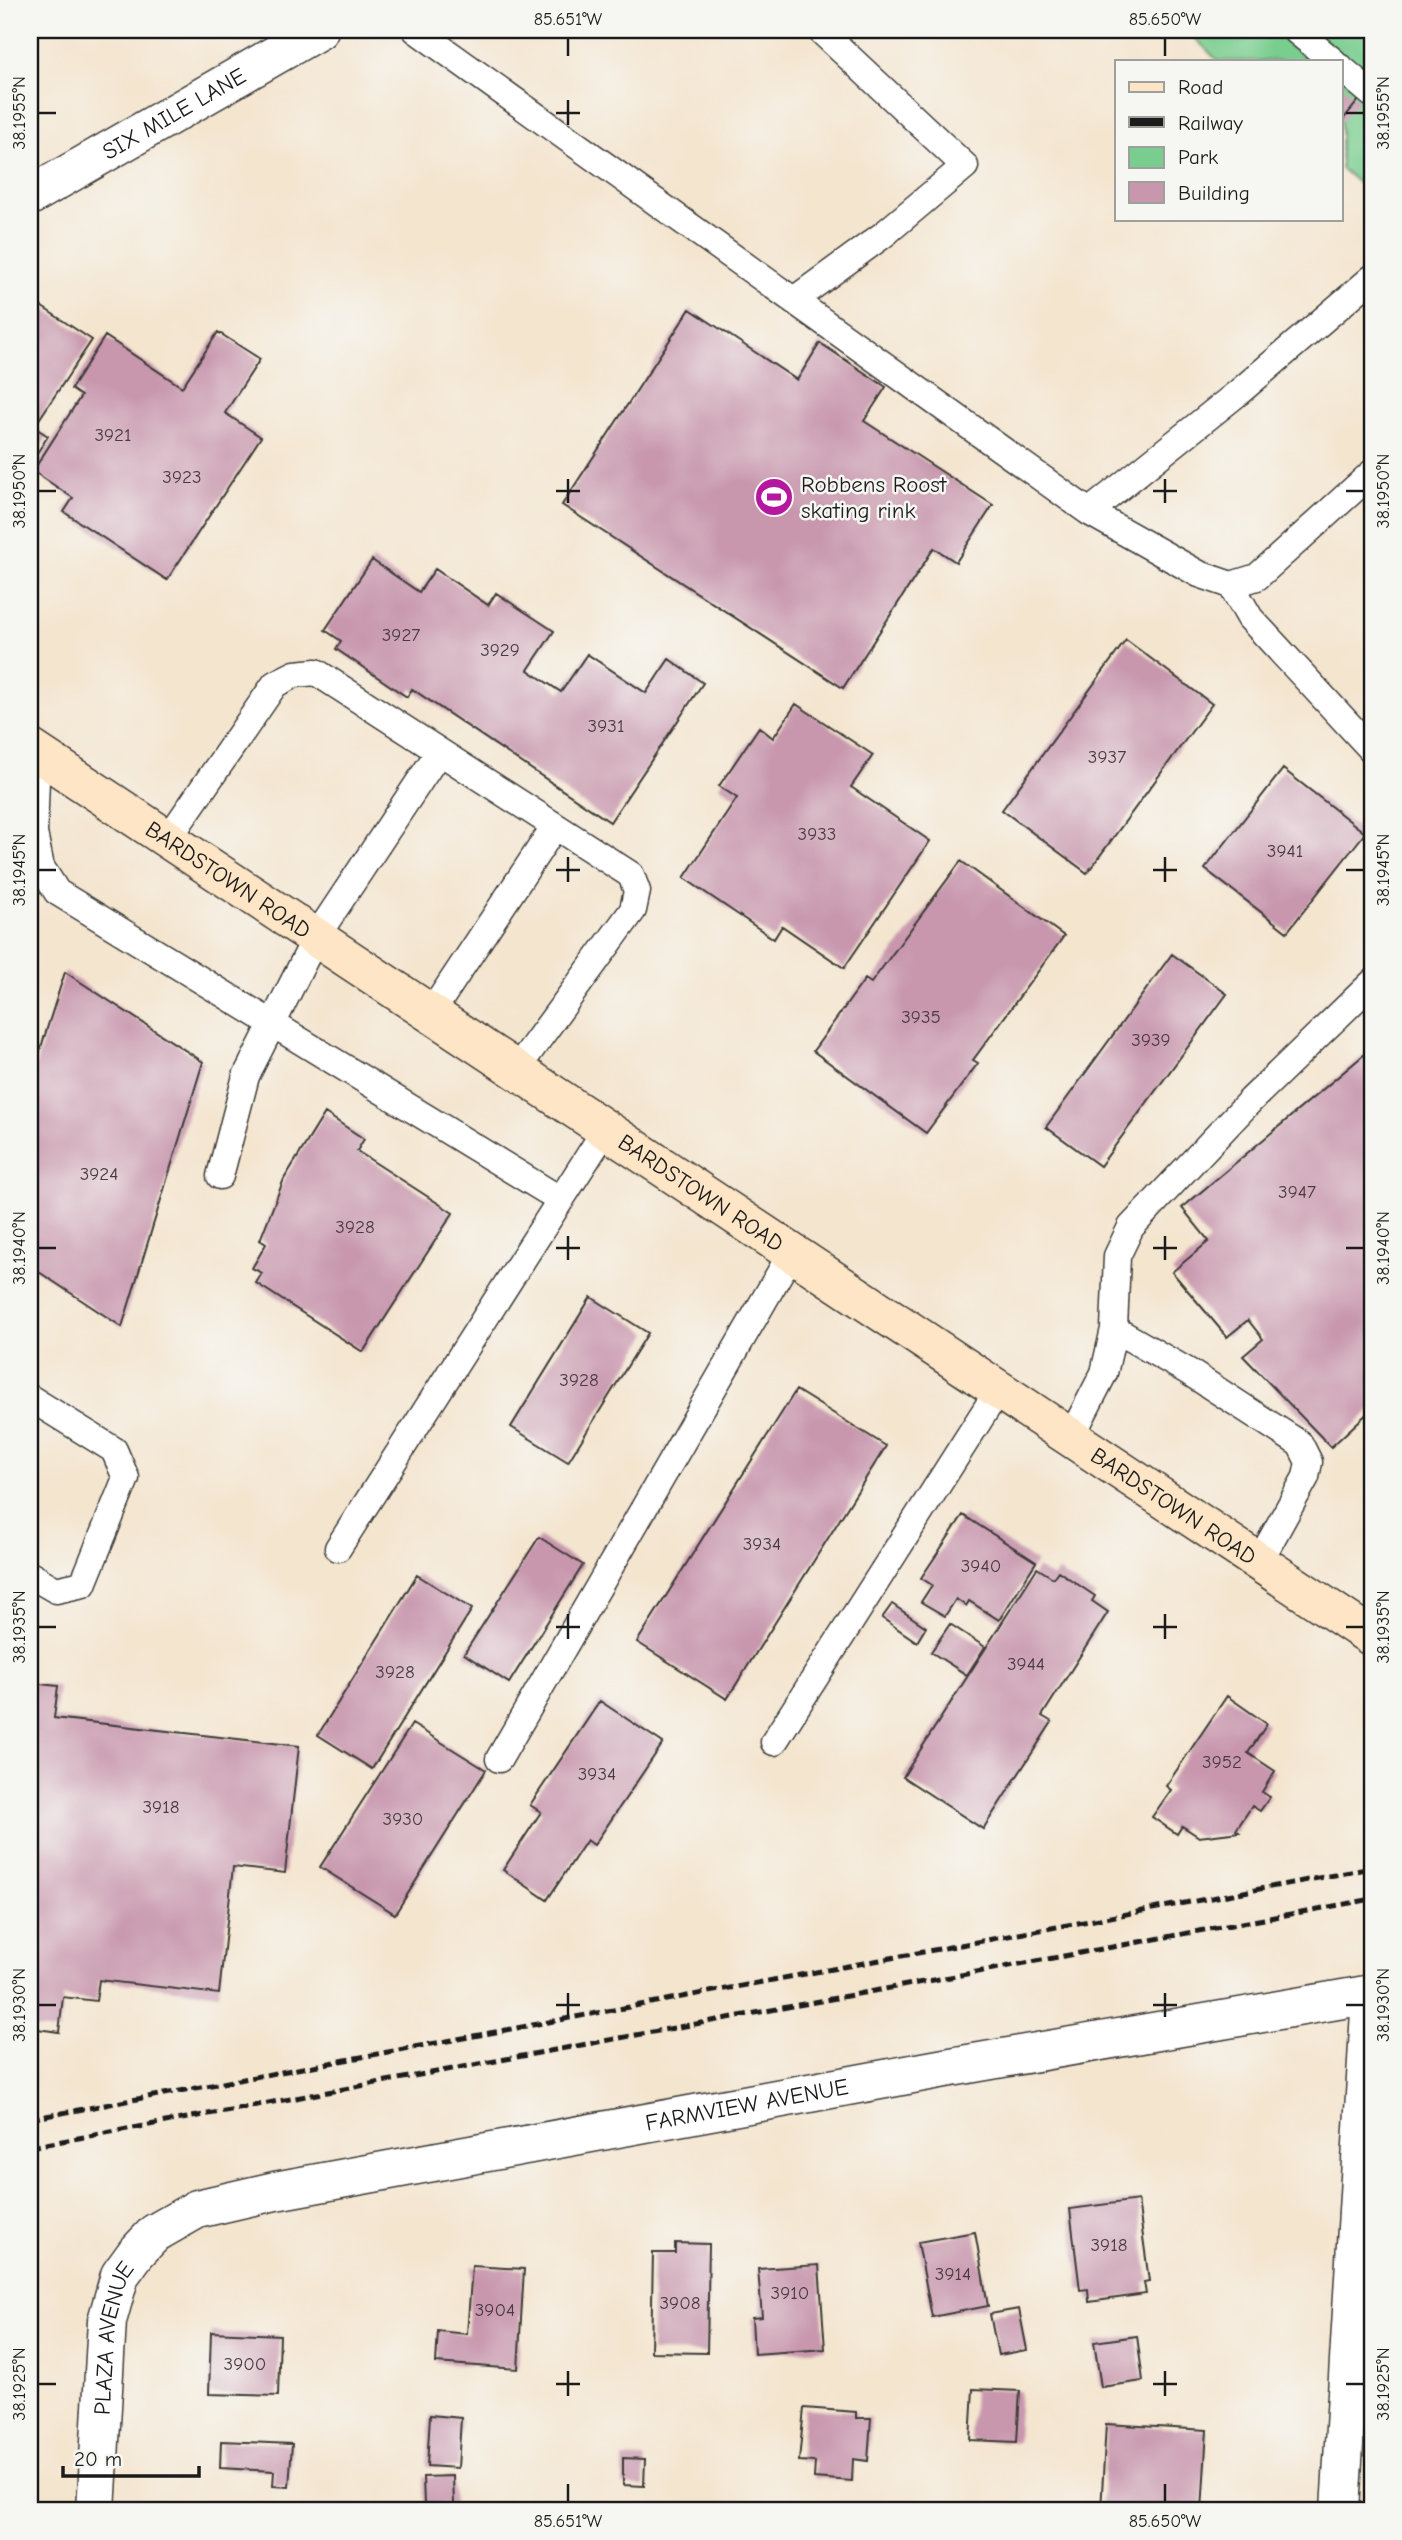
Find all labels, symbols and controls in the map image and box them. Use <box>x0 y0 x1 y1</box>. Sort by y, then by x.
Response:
text: 85.651°W <box>534 9 603 30</box>
text: 85.650°W <box>1129 9 1202 30</box>
legend <box>1115 60 1342 220</box>
street label: SIX MILE LANE <box>98 62 250 165</box>
text: Road <box>1178 75 1223 99</box>
text: 38.1955°N <box>9 76 30 150</box>
text: 38.1955°N <box>1373 76 1394 150</box>
text: Railway <box>1178 111 1243 135</box>
text: Park <box>1178 145 1218 169</box>
text: Building <box>1178 181 1250 205</box>
house number: 3921 <box>94 424 132 446</box>
text: 38.1950°N <box>9 454 30 528</box>
text: 38.1950°N <box>1373 454 1394 528</box>
house number: 3923 <box>162 466 202 488</box>
place label: Robbens Roost skating rink <box>801 471 948 524</box>
sports icon: Robbens Roost skating rink <box>753 476 795 518</box>
house number: 3927 <box>382 624 420 646</box>
house number: 3929 <box>480 639 520 661</box>
house number: 3931 <box>588 715 624 737</box>
house number: 3937 <box>1088 746 1126 768</box>
street label: BARDSTOWN ROAD <box>141 815 316 944</box>
house number: 3933 <box>798 823 836 845</box>
text: 38.1945°N <box>9 834 30 906</box>
text: 38.1945°N <box>1373 834 1394 906</box>
house number: 3941 <box>1267 840 1303 862</box>
house number: 3935 <box>901 1006 941 1028</box>
house number: 3939 <box>1131 1029 1171 1051</box>
street label: BARDSTOWN ROAD <box>613 1128 789 1257</box>
house number: 3924 <box>80 1163 118 1185</box>
house number: 3947 <box>1278 1181 1316 1203</box>
text: 38.1940°N <box>9 1211 30 1285</box>
text: 38.1940°N <box>1373 1211 1394 1285</box>
house number: 3928 <box>335 1216 375 1238</box>
house number: 3928 <box>559 1369 599 1391</box>
street label: BARDSTOWN ROAD <box>1086 1441 1262 1570</box>
house number: 3934 <box>743 1533 781 1555</box>
house number: 3940 <box>961 1555 1001 1577</box>
text: 38.1935°N <box>9 1591 30 1663</box>
text: 38.1935°N <box>1373 1591 1394 1663</box>
house number: 3944 <box>1007 1653 1045 1675</box>
house number: 3928 <box>375 1661 415 1683</box>
house number: 3952 <box>1202 1751 1242 1773</box>
house number: 3934 <box>578 1763 616 1785</box>
house number: 3918 <box>142 1796 180 1818</box>
house number: 3930 <box>383 1808 423 1830</box>
text: 38.1930°N <box>9 1968 30 2042</box>
text: 38.1930°N <box>1373 1968 1394 2042</box>
street label: FARMVIEW AVENUE <box>643 2073 851 2136</box>
house number: 3918 <box>1090 2234 1128 2256</box>
street label: PLAZA AVENUE <box>88 2256 139 2416</box>
house number: 3914 <box>935 2263 971 2285</box>
house number: 3910 <box>771 2282 809 2304</box>
house number: 3908 <box>659 2292 701 2314</box>
house number: 3904 <box>475 2299 515 2321</box>
text: 38.1925°N <box>9 2347 30 2421</box>
text: 38.1925°N <box>1373 2347 1394 2421</box>
house number: 3900 <box>224 2353 266 2375</box>
scale bar <box>63 2435 200 2479</box>
text: 20 m <box>74 2447 122 2471</box>
text: 85.651°W <box>534 2511 603 2532</box>
text: 85.650°W <box>1129 2511 1202 2532</box>

